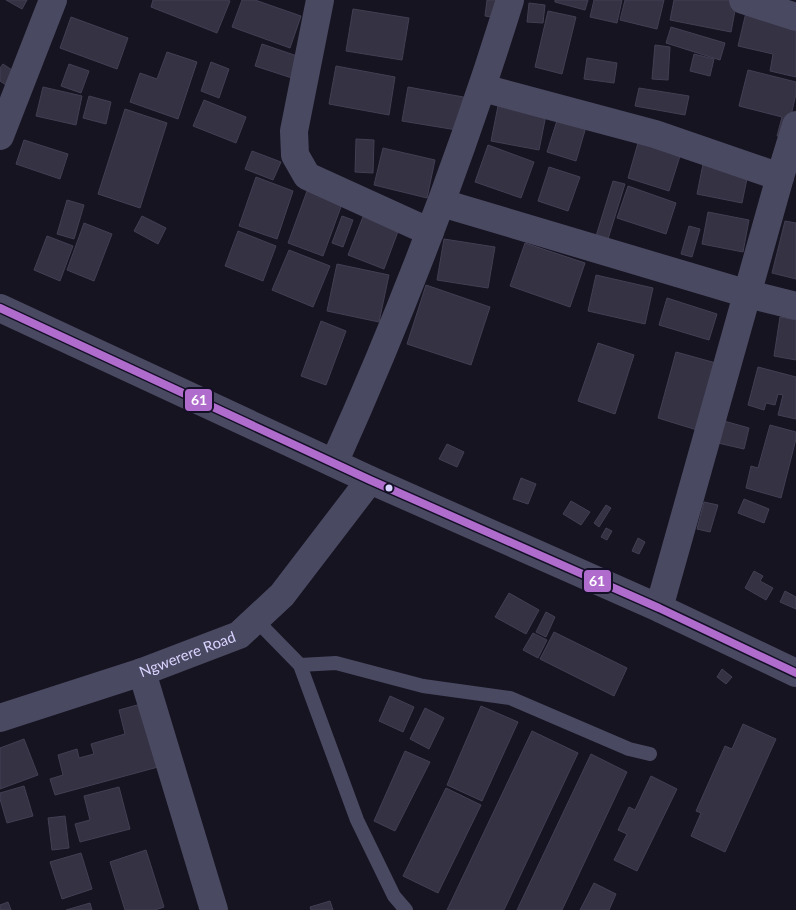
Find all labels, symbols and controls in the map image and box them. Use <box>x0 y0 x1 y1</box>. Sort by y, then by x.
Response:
line badge: 61 <box>184 388 213 412</box>
text: 61 <box>191 391 207 408</box>
unlabelled marker <box>384 483 394 493</box>
line badge: 61 <box>583 569 612 593</box>
text: 61 <box>589 572 605 589</box>
street label: Ngwerere Road <box>136 627 238 680</box>

